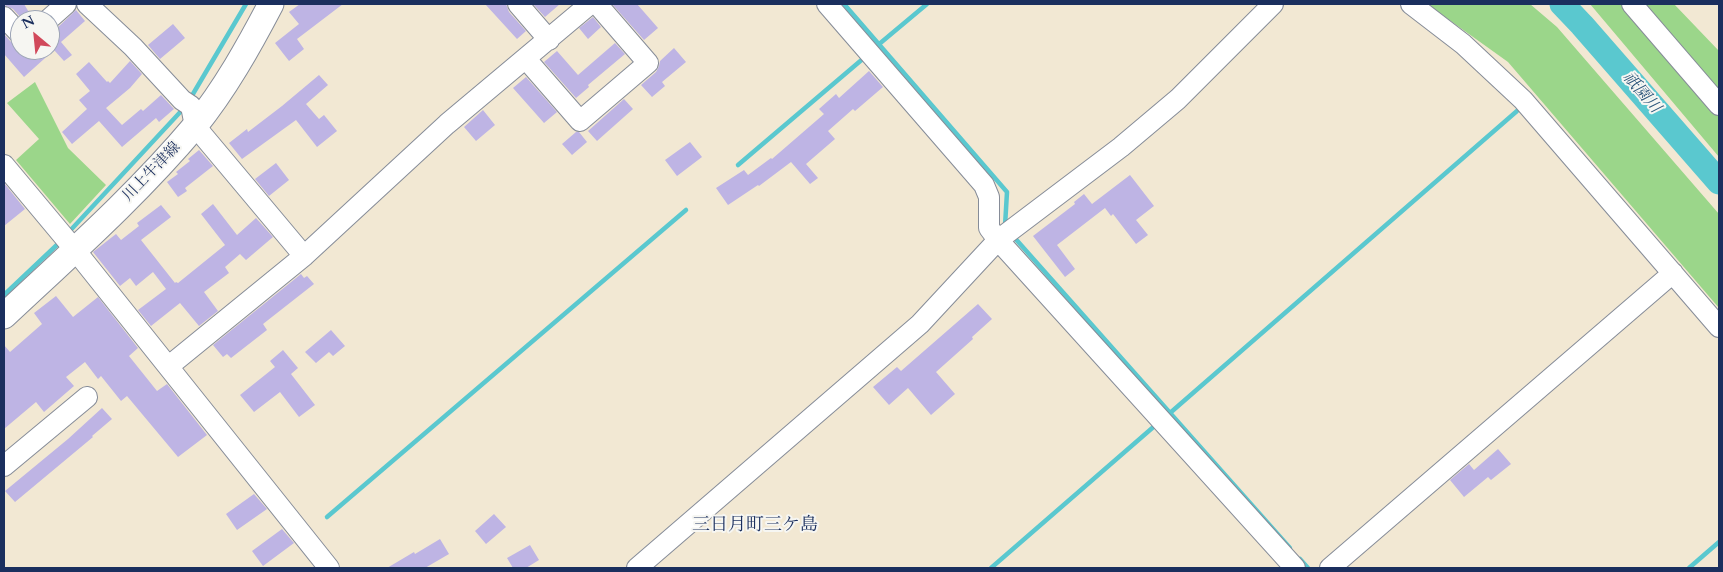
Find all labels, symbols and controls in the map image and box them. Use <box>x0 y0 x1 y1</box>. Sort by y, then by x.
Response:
north arrow <box>10 10 60 60</box>
text: N <box>18 11 38 33</box>
water label: 祇園川 <box>1618 69 1664 117</box>
street label: 川上牛津線 <box>119 139 185 205</box>
district label: 三日月町三ケ島 <box>692 515 818 537</box>

